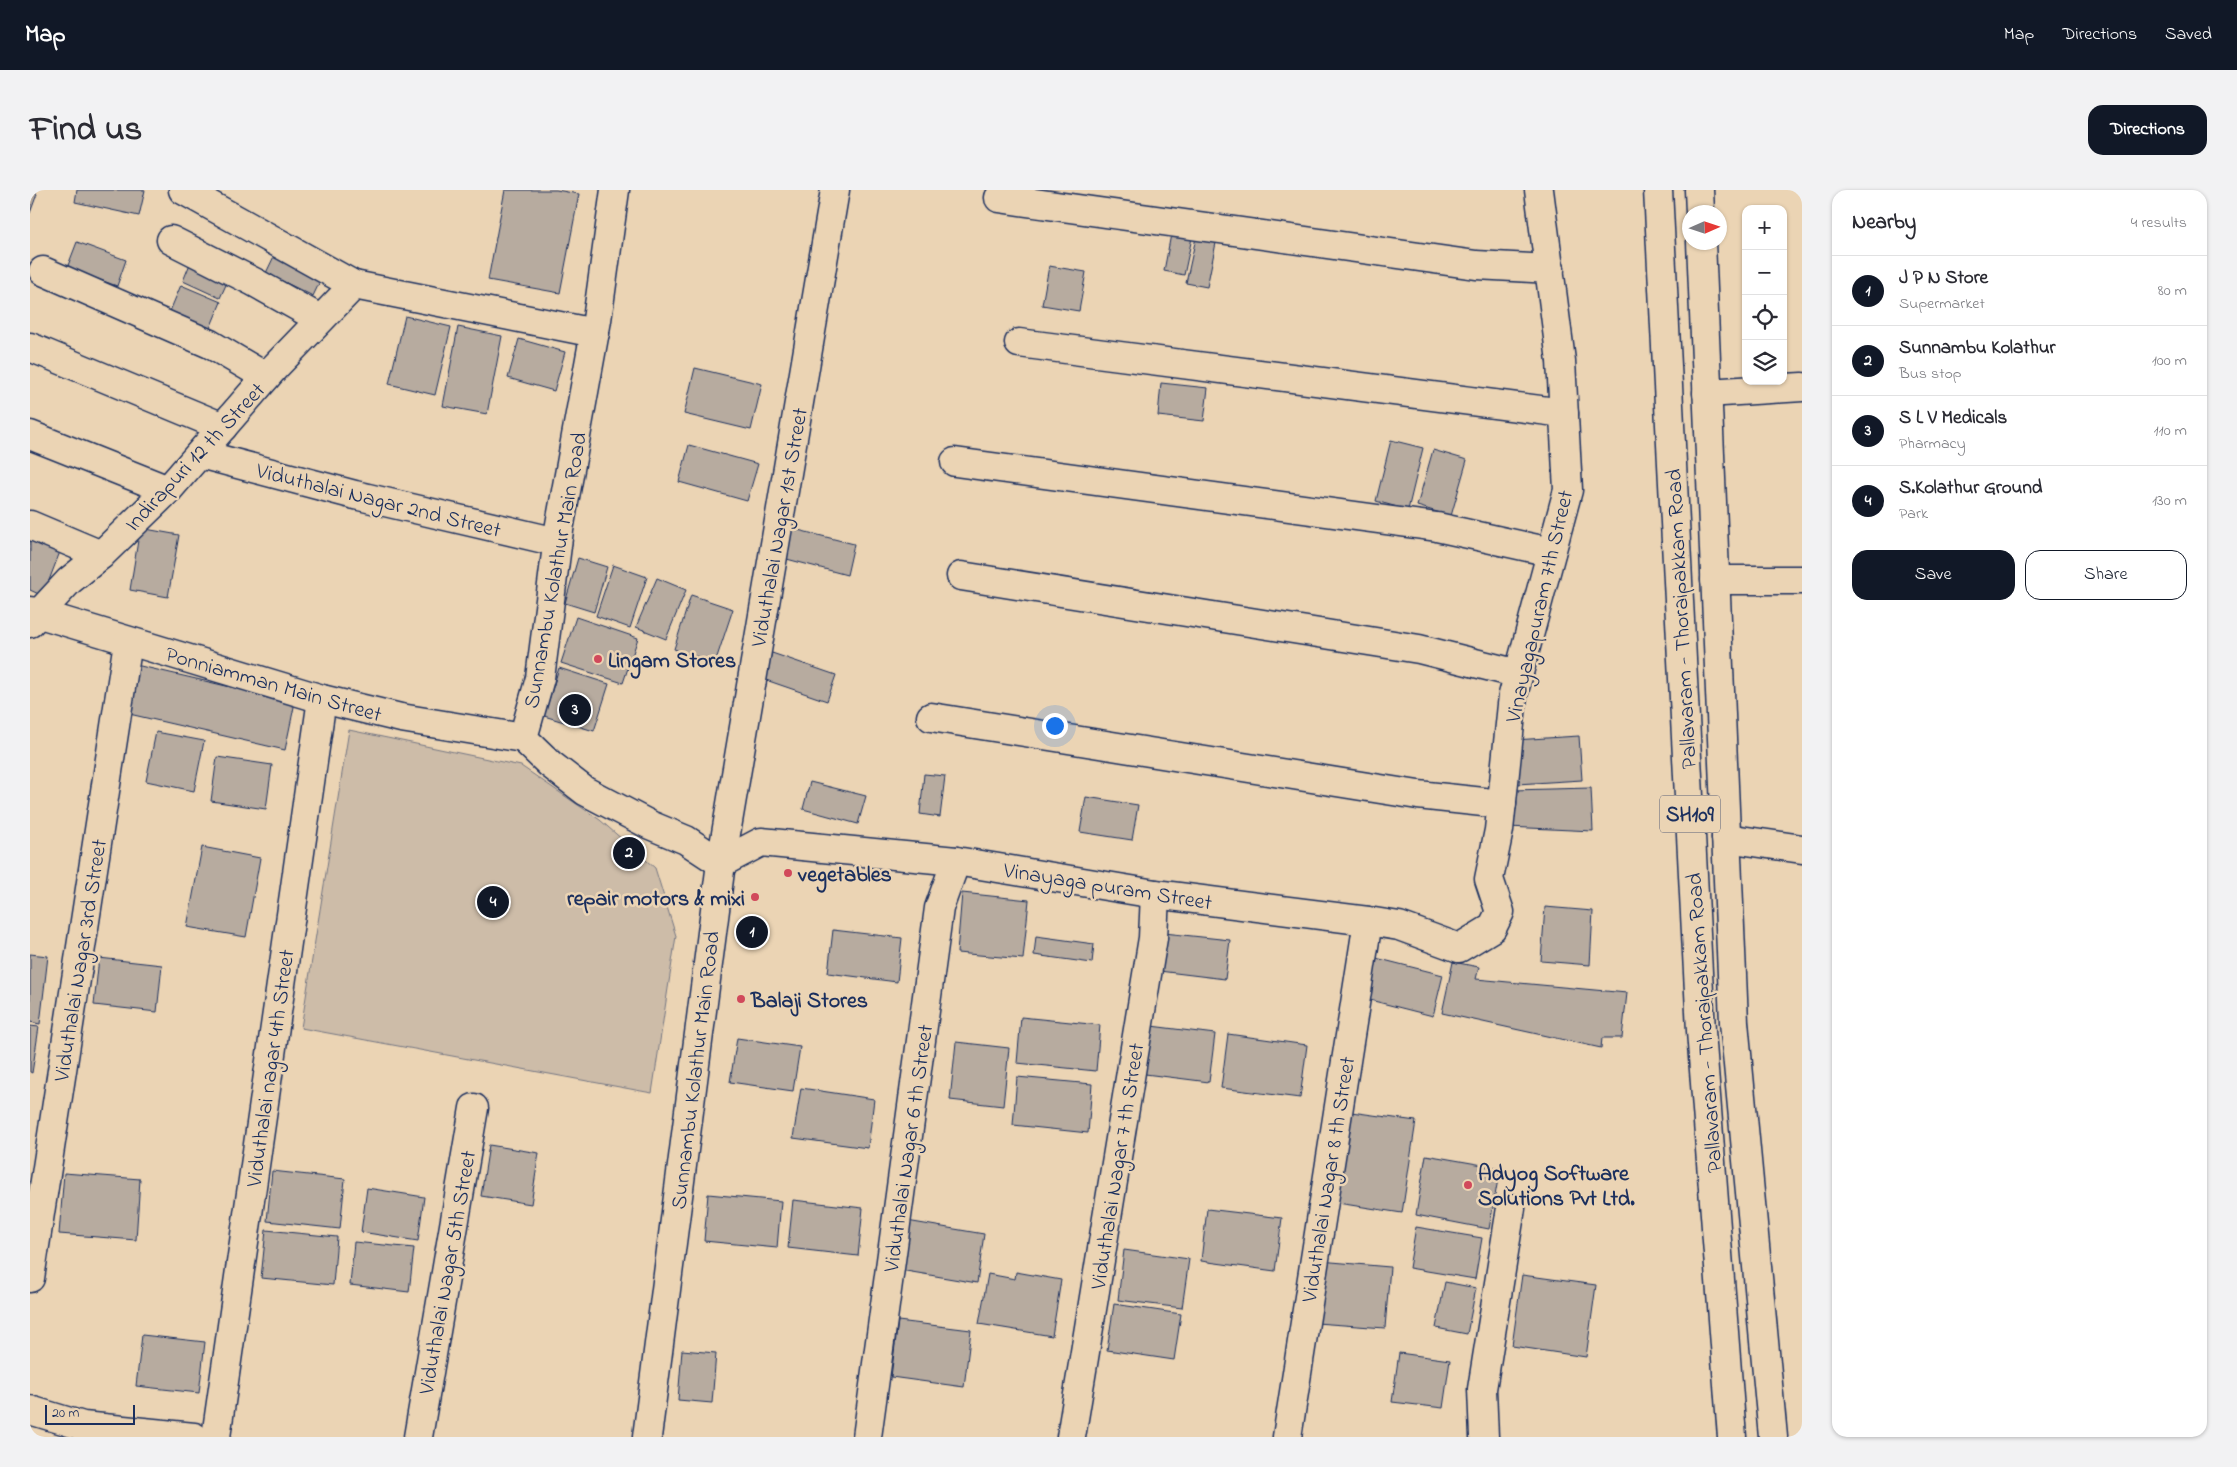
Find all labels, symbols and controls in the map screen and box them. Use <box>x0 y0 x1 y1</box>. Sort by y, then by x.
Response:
text: Map <box>25 18 66 53</box>
text: Map <box>2004 22 2034 48</box>
text: Directions <box>2062 22 2137 48</box>
text: Saved <box>2165 22 2212 48</box>
text: Find us <box>30 105 142 156</box>
button: Directions <box>2088 105 2207 155</box>
north arrow <box>1682 205 1727 250</box>
map controls <box>1742 205 1787 385</box>
button: + <box>1742 205 1787 250</box>
text: Nearby <box>1852 208 1916 238</box>
text: 4 results <box>2131 211 2187 235</box>
button: − <box>1742 250 1787 295</box>
text: J P N Store <box>1899 265 1988 292</box>
text: 1 <box>1865 279 1871 303</box>
text: 80 m <box>2158 279 2187 303</box>
text: Supermarket <box>1899 292 1985 316</box>
button: locate <box>1742 295 1787 340</box>
text: Sunnambu Kolathur <box>1899 335 2055 362</box>
button: layers <box>1742 340 1787 385</box>
text: 2 <box>1864 349 1872 373</box>
text: 100 m <box>2152 349 2187 373</box>
text: Bus stop <box>1899 362 1962 386</box>
street label: Indirapuri 12 th Street <box>118 376 274 540</box>
street label: Viduthalai Nagar 1st Street <box>744 405 819 651</box>
text: S L V Medicals <box>1899 405 2007 432</box>
text: 3 <box>1865 419 1871 443</box>
text: 110 m <box>2153 419 2187 443</box>
street label: Sunnambu Kolathur Main Road <box>517 430 597 711</box>
text: Pharmacy <box>1899 432 1966 456</box>
street label: Viduthalai Nagar 2nd Street <box>251 456 504 549</box>
street label: Pallavaram - Thoraipakkam Road <box>1659 468 1707 770</box>
text: S.Kolathur Ground <box>1899 475 2042 502</box>
street label: Vinayagapuram 7th Street <box>1498 487 1584 727</box>
text: 4 <box>1865 489 1871 513</box>
text: 130 m <box>2152 489 2187 513</box>
text: Park <box>1899 502 1928 526</box>
button: Save <box>1852 550 2015 600</box>
button: Share <box>2025 550 2187 600</box>
street label: Ponniamman Main Street <box>161 640 386 732</box>
place label: Lingam Stores <box>608 646 736 679</box>
marker: Lingam Stores <box>592 653 604 665</box>
pin: 3 <box>559 691 591 729</box>
your location <box>1042 713 1068 739</box>
road number: SH109 <box>1660 796 1720 832</box>
pin: 2 <box>613 834 645 872</box>
street label: Viduthalai Nagar 3rd Street <box>47 836 118 1085</box>
street label: Vinayaga puram Street <box>1000 856 1215 921</box>
place label: vegetables <box>797 860 892 893</box>
marker: vegetables <box>782 867 794 879</box>
street label: Pallavaram - Thoraipakkam Road <box>1680 872 1732 1174</box>
pin: 4 <box>477 883 509 921</box>
place label: repair motors & mixi <box>567 884 745 916</box>
marker: repair motors & mixi <box>749 891 761 903</box>
pin: 1 <box>736 913 768 951</box>
street label: Sunnambu Kolathur Main Road <box>664 929 730 1211</box>
street label: Viduthalai nagar 4th Street <box>239 947 306 1190</box>
place label: Balaji Stores <box>750 986 868 1018</box>
marker: Balaji Stores <box>735 993 747 1005</box>
street label: Viduthalai Nagar 6 th Street <box>877 1022 944 1275</box>
street label: Viduthalai Nagar 7 th Street <box>1084 1040 1155 1293</box>
street label: Viduthalai Nagar 8 th Street <box>1295 1054 1366 1306</box>
street label: Viduthalai Nagar 5th Street <box>412 1147 487 1398</box>
place label: Adyog Software Solutions Pvt Ltd. <box>1478 1159 1635 1216</box>
marker: Adyog Software Solutions Pvt Ltd. <box>1462 1179 1474 1191</box>
scale bar <box>45 1402 135 1425</box>
text: 20 m <box>52 1403 79 1424</box>

